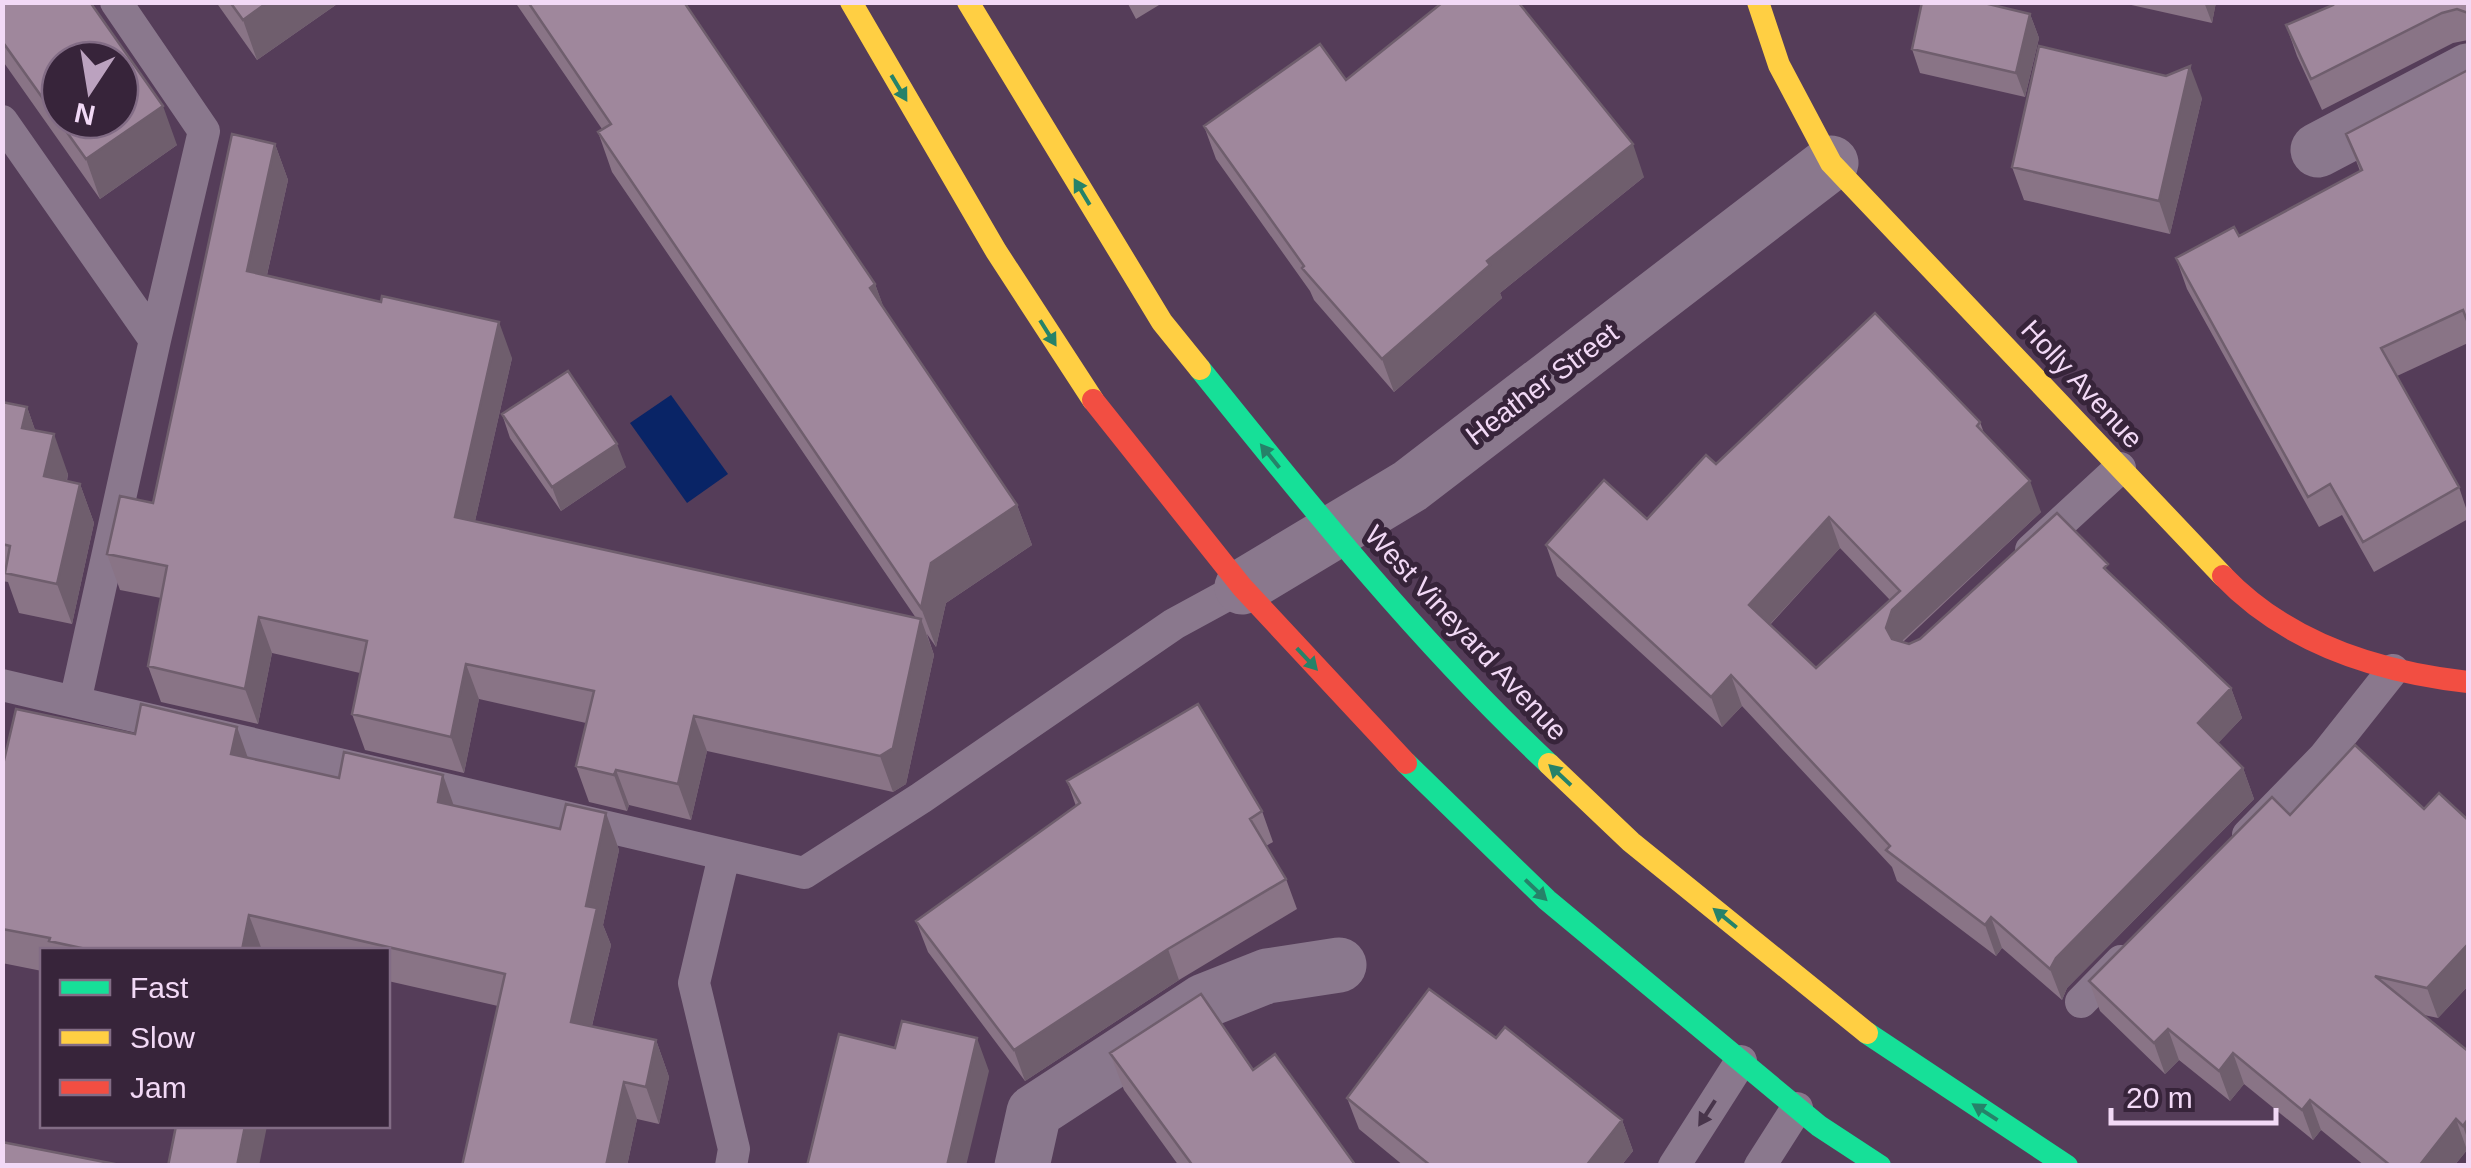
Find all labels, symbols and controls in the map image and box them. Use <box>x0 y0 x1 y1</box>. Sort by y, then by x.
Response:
north arrow <box>40 40 140 140</box>
one-way arrow <box>890 74 907 102</box>
text: N <box>72 97 98 131</box>
one-way arrow <box>1073 178 1092 205</box>
street label: Holly Avenue <box>2015 314 2149 454</box>
street label: Heather Street <box>1460 317 1624 451</box>
one-way arrow <box>1039 319 1057 347</box>
one-way arrow <box>1260 444 1281 469</box>
street label: West Vineyard Avenue <box>1359 519 1573 747</box>
one-way arrow <box>1295 647 1318 671</box>
one-way arrow <box>1548 764 1572 787</box>
one-way arrow <box>1524 878 1548 901</box>
one-way arrow <box>1713 908 1738 929</box>
legend <box>40 948 390 1128</box>
text: Fast <box>130 971 189 1004</box>
text: Slow <box>130 1021 195 1054</box>
scale bar <box>2111 1063 2276 1125</box>
text: Jam <box>130 1071 187 1104</box>
text: 20 m <box>2126 1081 2193 1114</box>
one-way arrow <box>1699 1099 1717 1127</box>
one-way arrow <box>1972 1104 1999 1122</box>

